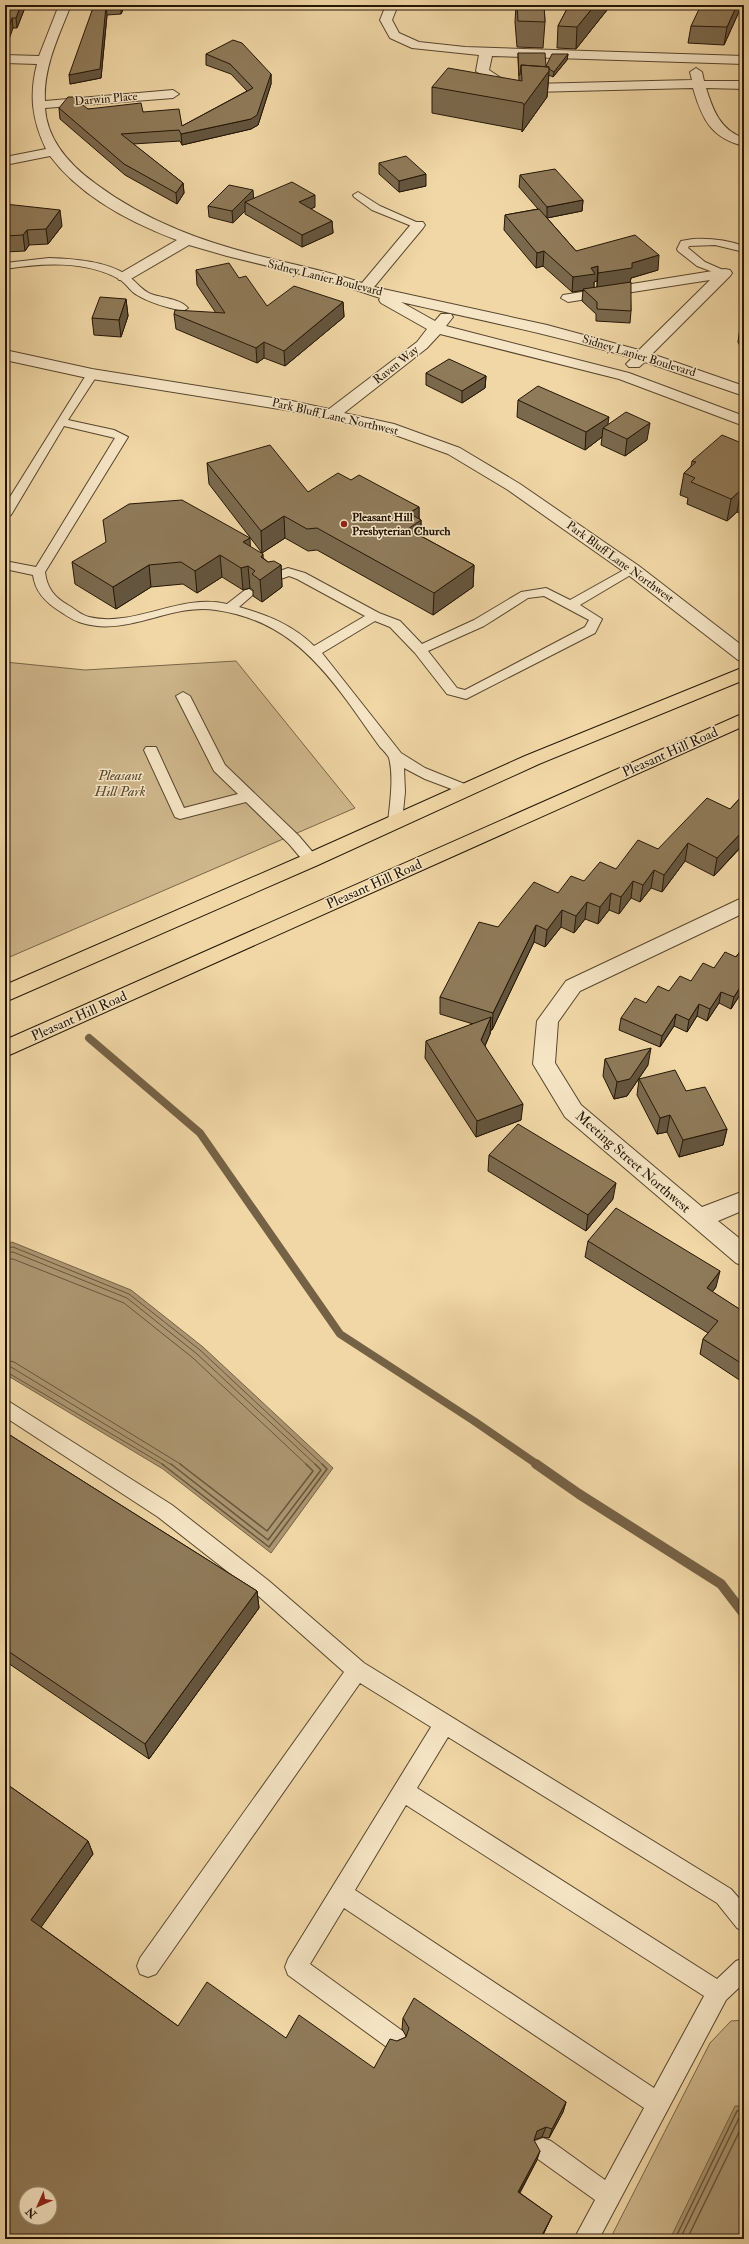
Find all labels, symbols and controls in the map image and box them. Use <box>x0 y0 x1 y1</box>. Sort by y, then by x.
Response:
street label: Darwin Place <box>74 89 138 109</box>
street label: Sidney Lanier Boulevard <box>266 256 384 300</box>
street label: Sidney Lanier Boulevard <box>580 332 698 380</box>
street label: Raven Way <box>370 342 422 387</box>
street label: Park Bluff Lane Northwest <box>270 395 400 439</box>
place label: Pleasant Hill Presbyterian Church <box>352 510 451 539</box>
street label: Park Bluff Lane Northwest <box>563 518 677 606</box>
marker: Pleasant Hill Presbyterian Church <box>339 519 349 529</box>
street label: Pleasant Hill Road <box>619 723 721 781</box>
park label: Pleasant Hill Park <box>93 767 146 800</box>
street label: Pleasant Hill Road <box>323 855 425 913</box>
street label: Pleasant Hill Road <box>28 987 130 1045</box>
street label: Meeting Street Northwest <box>572 1107 694 1217</box>
north arrow <box>18 2186 58 2226</box>
text: N <box>22 2204 40 2222</box>

